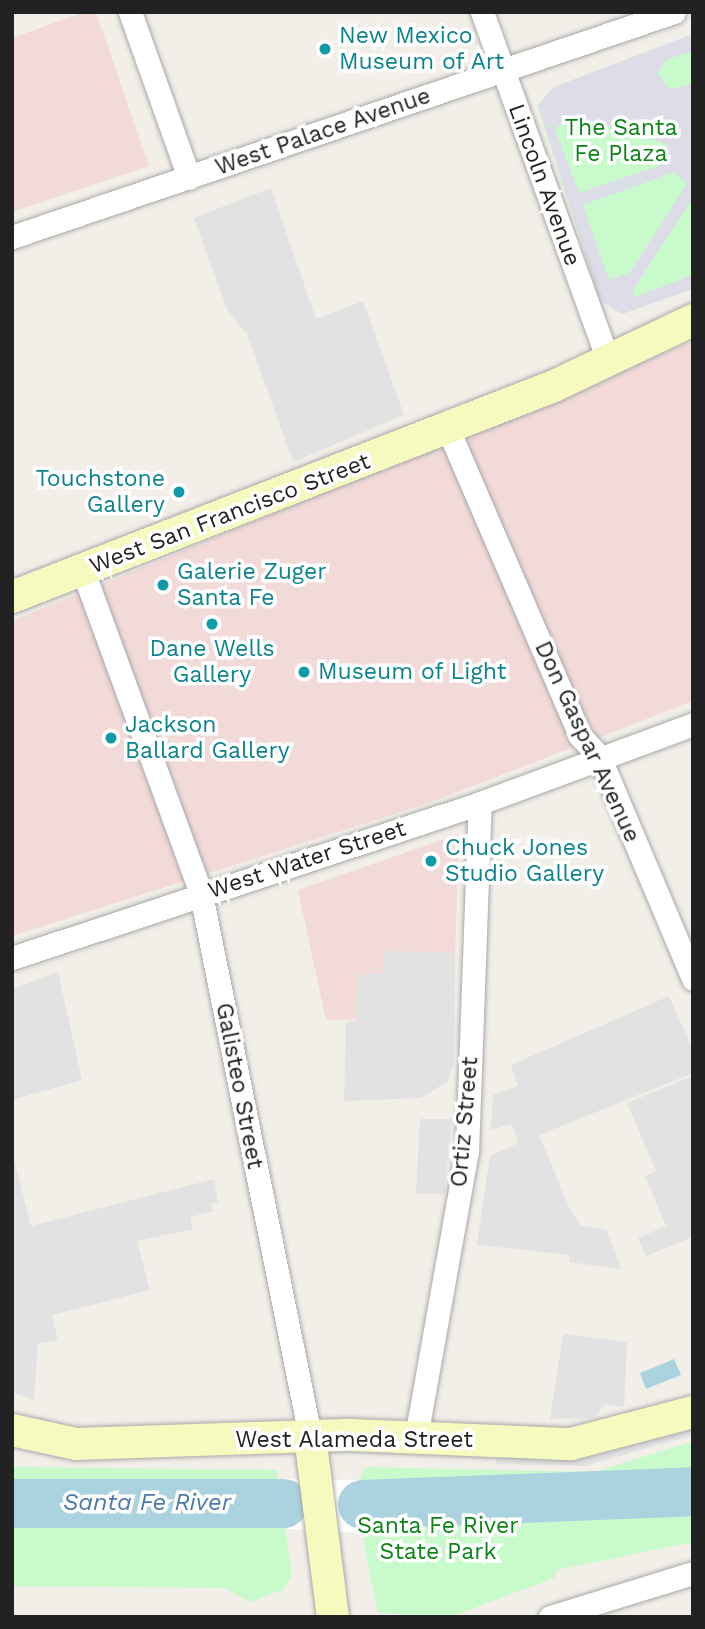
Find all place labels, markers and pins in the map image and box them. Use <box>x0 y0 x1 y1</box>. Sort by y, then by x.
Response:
place label: New Mexico Museum of Art <box>339 22 506 76</box>
marker: New Mexico Museum of Art <box>317 41 333 57</box>
place label: Touchstone Gallery <box>35 465 165 519</box>
marker: Touchstone Gallery <box>171 484 187 500</box>
place label: Galerie Zuger Santa Fe <box>177 558 327 612</box>
marker: Galerie Zuger Santa Fe <box>155 577 171 593</box>
marker: Dane Wells Gallery <box>204 616 220 632</box>
place label: Dane Wells Gallery <box>149 635 275 689</box>
place label: Museum of Light <box>318 658 507 686</box>
marker: Museum of Light <box>296 664 312 680</box>
place label: Jackson Ballard Gallery <box>125 711 290 765</box>
marker: Jackson Ballard Gallery <box>103 730 119 746</box>
place label: Chuck Jones Studio Gallery <box>445 834 604 888</box>
marker: Chuck Jones Studio Gallery <box>423 853 439 869</box>

